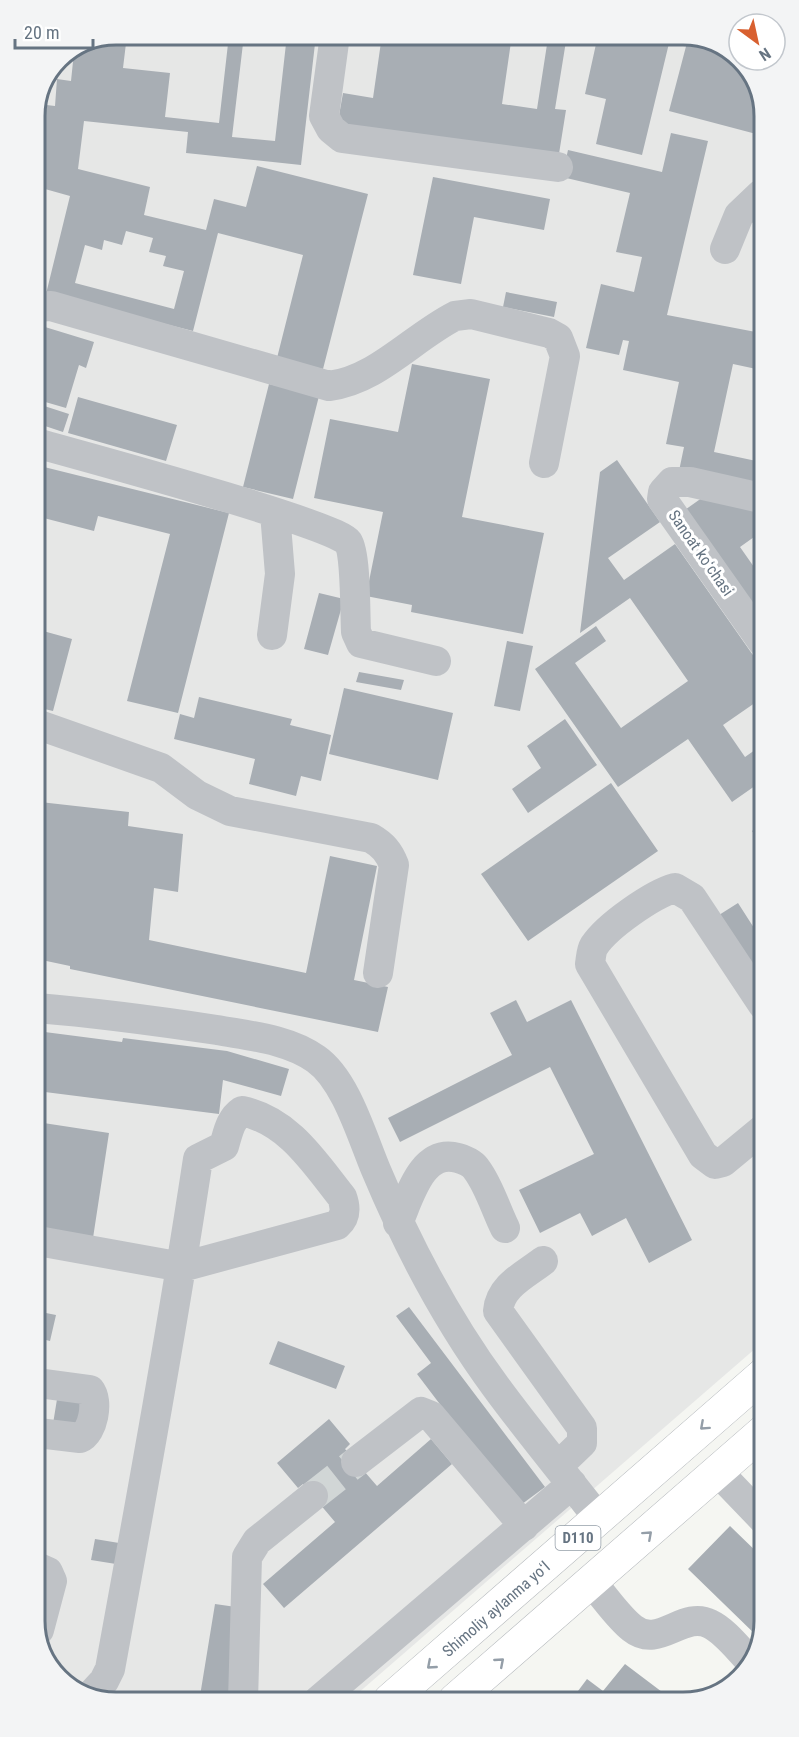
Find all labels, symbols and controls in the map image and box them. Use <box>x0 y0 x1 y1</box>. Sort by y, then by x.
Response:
scale bar <box>15 12 93 50</box>
north arrow <box>727 12 787 72</box>
text: 20 m <box>24 22 59 43</box>
text: N <box>756 44 774 65</box>
street label: Sanoat koʻchasi <box>664 506 738 600</box>
one-way arrow <box>700 1419 711 1430</box>
road number: D110 <box>556 1526 600 1550</box>
one-way arrow <box>641 1531 651 1542</box>
street label: Shimoliy aylanma yoʻl <box>438 1557 554 1661</box>
one-way arrow <box>426 1658 437 1669</box>
one-way arrow <box>493 1658 504 1669</box>

